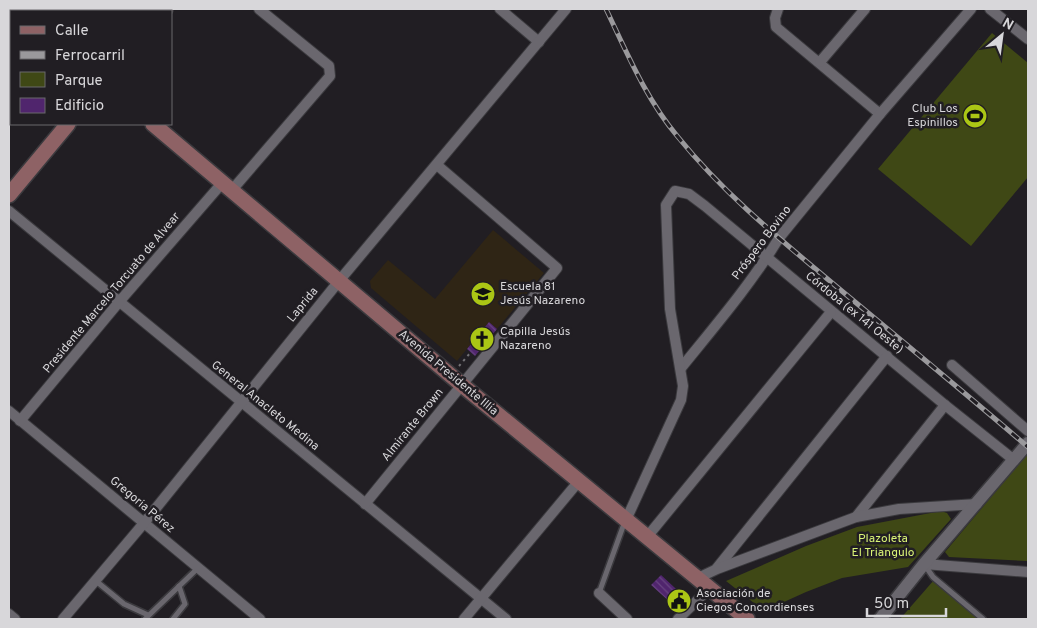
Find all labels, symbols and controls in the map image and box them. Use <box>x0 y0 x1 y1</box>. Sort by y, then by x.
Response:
legend <box>10 10 172 125</box>
north arrow <box>977 10 1027 60</box>
text: N <box>999 15 1016 35</box>
text: Calle <box>55 22 89 41</box>
text: Ferrocarril <box>55 47 125 66</box>
text: Parque <box>55 72 103 91</box>
text: Edificio <box>55 97 104 116</box>
place label: Club Los Espinillos <box>907 101 958 131</box>
sports icon: Club Los Espinillos <box>962 103 988 129</box>
street label: Próspero Bovino <box>729 202 795 283</box>
street label: Presidente Marcelo Torcuato de Alvear <box>40 209 184 377</box>
street label: Córdoba (ex 141 Oeste) <box>802 268 906 358</box>
place label: Escuela 81 Jesús Nazareno <box>500 279 585 309</box>
school or university icon: Escuela 81 Jesús Nazareno <box>470 281 496 307</box>
street label: Laprida <box>284 284 322 326</box>
place label: Capilla Jesús Nazareno <box>500 324 570 354</box>
church icon: Capilla Jesús Nazareno <box>469 326 495 352</box>
street label: Avenida Presidente Illia <box>395 327 501 419</box>
street label: General Anacleto Medina <box>208 357 322 455</box>
street label: Almirante Brown <box>379 385 447 465</box>
street label: Gregoria Pérez <box>106 473 178 537</box>
park label: Plazoleta El Triangulo <box>851 531 915 561</box>
place label: Asociación de Ciegos Concordienses <box>696 586 814 616</box>
scale bar <box>867 586 946 618</box>
public building icon: Asociación de Ciegos Concordienses <box>666 588 692 614</box>
text: 50 m <box>874 595 909 614</box>

